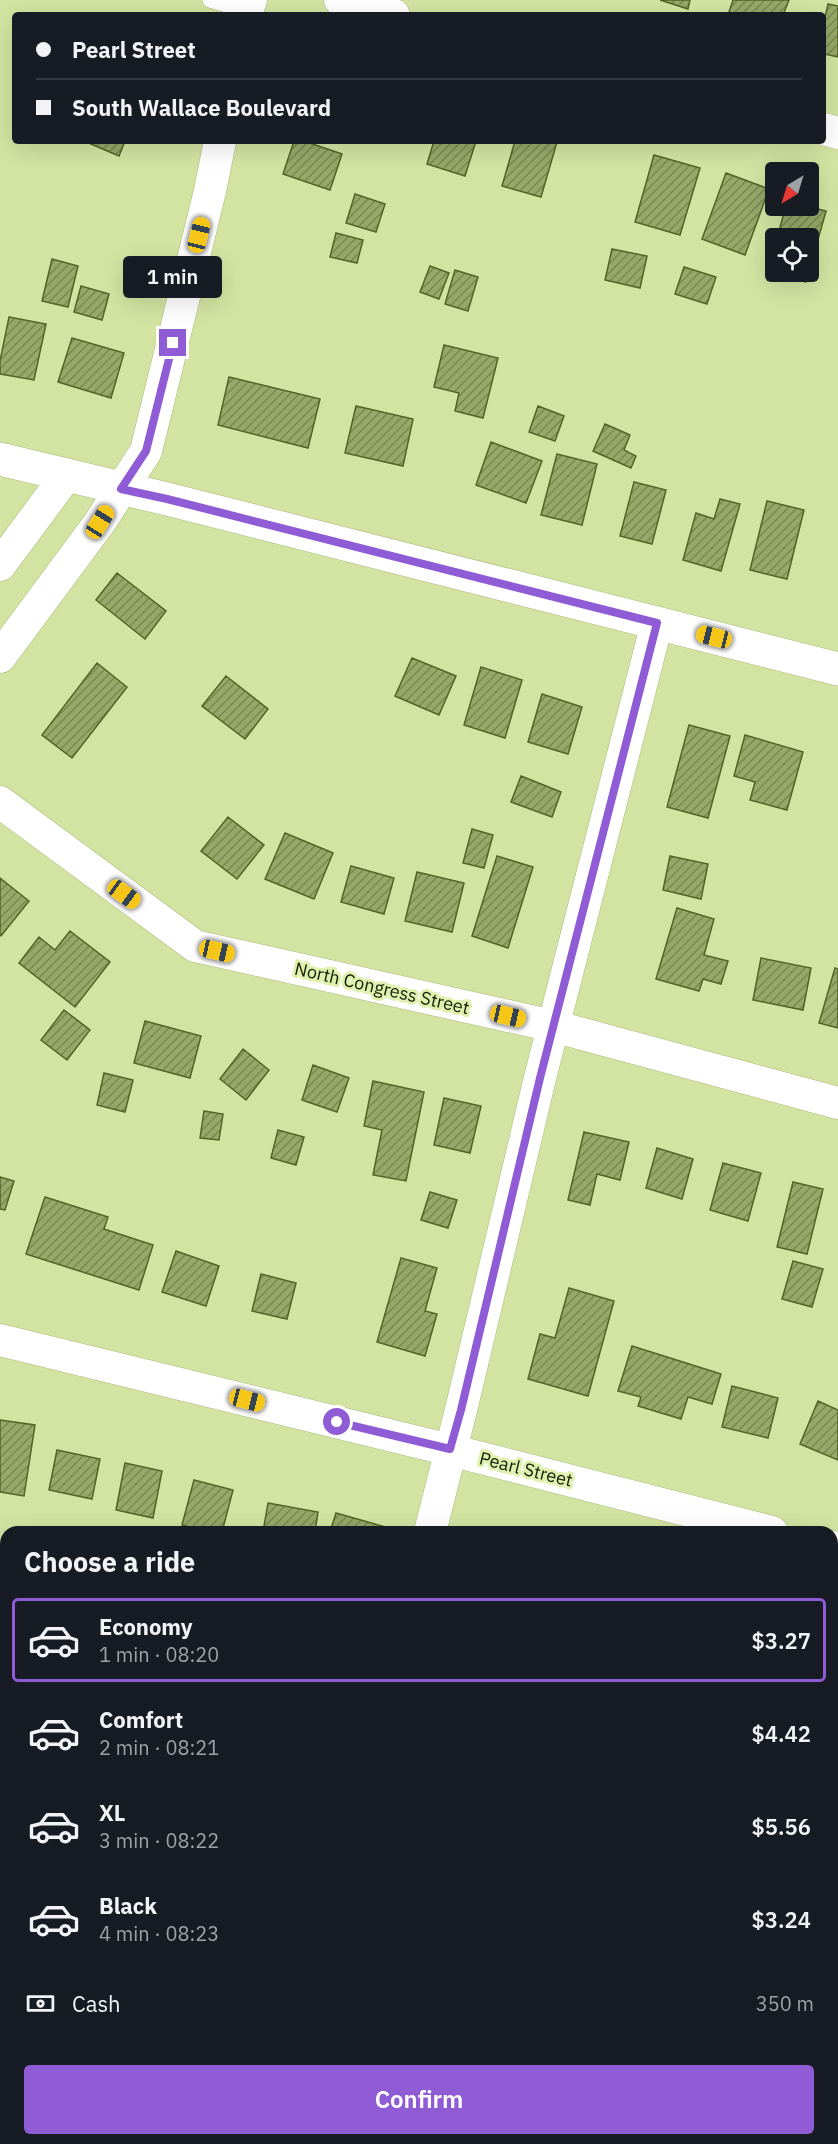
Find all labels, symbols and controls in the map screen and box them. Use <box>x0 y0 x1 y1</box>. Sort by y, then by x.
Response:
text: Pearl Street <box>72 35 196 64</box>
text: South Wallace Boulevard <box>72 93 331 122</box>
north arrow <box>765 162 819 216</box>
map controls <box>765 162 819 282</box>
car <box>186 215 212 255</box>
button: locate <box>765 228 819 282</box>
callout: 1 min <box>124 256 222 298</box>
text: 1 min <box>147 263 198 290</box>
route end <box>159 329 186 356</box>
car <box>83 502 117 542</box>
car <box>694 624 734 650</box>
car <box>104 876 144 912</box>
car <box>197 938 237 964</box>
street label: North Congress Street <box>292 957 472 1019</box>
car <box>488 1003 528 1029</box>
car <box>227 1387 267 1413</box>
route start <box>323 1408 350 1435</box>
street label: Pearl Street <box>477 1446 575 1492</box>
text: Choose a ride <box>24 1544 195 1579</box>
text: Economy <box>99 1612 193 1641</box>
icon: car <box>27 1613 81 1667</box>
text: $3.27 <box>752 1626 811 1655</box>
text: 1 min · 08:20 <box>99 1641 219 1668</box>
text: Comfort <box>99 1705 183 1734</box>
icon: car <box>27 1706 81 1760</box>
text: $4.42 <box>752 1719 811 1748</box>
text: 2 min · 08:21 <box>99 1734 219 1761</box>
text: XL <box>99 1798 125 1827</box>
icon: car <box>27 1799 81 1853</box>
text: $5.56 <box>752 1812 811 1841</box>
text: 3 min · 08:22 <box>99 1827 219 1854</box>
text: Black <box>99 1891 157 1920</box>
icon: car <box>27 1892 81 1946</box>
text: $3.24 <box>752 1905 811 1934</box>
text: 4 min · 08:23 <box>99 1920 219 1947</box>
icon: cash <box>24 1987 57 2020</box>
text: Cash <box>72 1989 121 2018</box>
text: 350 m <box>756 1990 814 2017</box>
button: Confirm <box>24 2065 814 2134</box>

